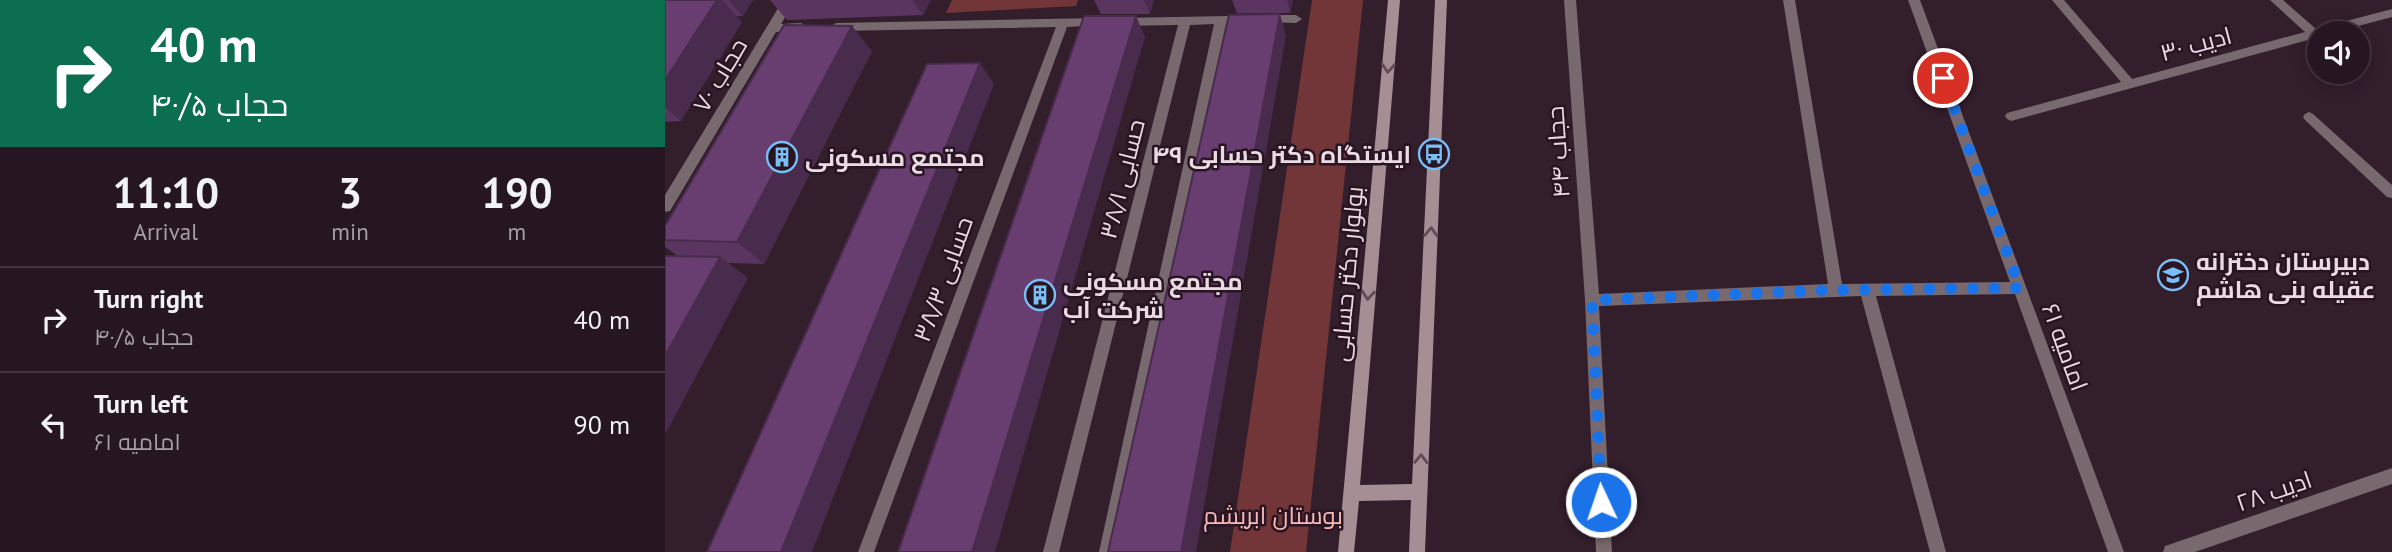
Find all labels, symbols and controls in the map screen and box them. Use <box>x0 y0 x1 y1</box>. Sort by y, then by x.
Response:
text: 40 m <box>150 12 257 76</box>
street label: ادیب ۳۰ <box>2157 20 2235 68</box>
map controls <box>2307 21 2370 84</box>
button: sound <box>2307 21 2370 84</box>
icon: right <box>35 28 126 119</box>
street label: حجاب ۷۰ <box>686 32 754 118</box>
pin <box>1913 48 1973 108</box>
icon: arrive <box>1924 59 1962 97</box>
one-way arrow <box>1381 63 1396 74</box>
text: حجاب ۴۰/۵ <box>150 83 288 125</box>
street label: حجاب ۴۴ <box>1539 105 1577 199</box>
street label: حسابی ۳۸/۱ <box>1092 116 1152 242</box>
bus stop icon: ایستگاه دکتر حسابی ۴۹ <box>1417 137 1451 171</box>
place label: ایستگاه دکتر حسابی ۴۹ <box>1152 139 1411 170</box>
building icon: مجتمع مسکونی <box>765 140 799 174</box>
place label: مجتمع مسکونی <box>805 142 985 174</box>
text: 11:10 <box>112 165 219 220</box>
text: 3 <box>338 165 362 220</box>
text: 190 <box>481 165 553 220</box>
street label: بولوار دکتر حسابی <box>1324 185 1370 363</box>
street label: حسابی ۳۸/۳ <box>906 212 980 346</box>
text: Arrival <box>133 217 198 246</box>
text: min <box>331 217 369 246</box>
text: m <box>508 217 526 246</box>
one-way arrow <box>1423 226 1438 237</box>
place label: دبیرستان دخترانه عقیله بنی هاشم <box>2196 246 2375 306</box>
school or university icon: دبیرستان دخترانه عقیله بنی هاشم <box>2156 258 2190 292</box>
place label: مجتمع مسکونی شرکت آب <box>1063 266 1243 325</box>
building icon: مجتمع مسکونی شرکت آب <box>1023 278 1057 312</box>
text: Turn right <box>94 282 203 315</box>
one-way arrow <box>1361 289 1376 300</box>
street label: امامیه ۶۱ <box>2035 299 2095 395</box>
icon: right <box>35 301 73 339</box>
text: 40 m <box>574 303 630 336</box>
text: حجاب ۴۰/۵ <box>94 322 193 351</box>
text: Turn left <box>94 387 188 420</box>
icon: left <box>35 406 73 444</box>
text: 90 m <box>574 408 630 441</box>
text: امامیه ۶۱ <box>94 427 181 456</box>
one-way arrow <box>1413 454 1428 465</box>
street label: ادیب ۲۸ <box>2232 464 2316 518</box>
position arrow <box>1564 465 1638 539</box>
park label: بوستان ابریشم <box>1203 500 1343 532</box>

